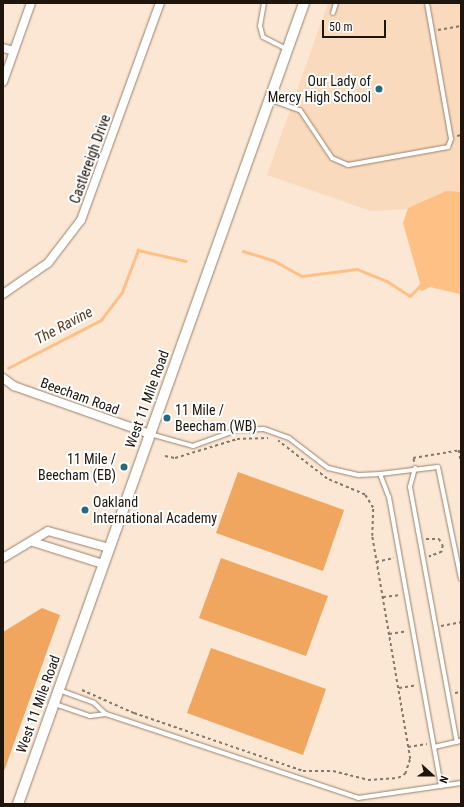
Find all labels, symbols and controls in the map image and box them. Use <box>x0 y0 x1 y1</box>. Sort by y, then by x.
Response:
scale bar <box>324 12 388 38</box>
text: 50 m <box>329 20 353 34</box>
place label: Our Lady of Mercy High School <box>268 73 371 106</box>
marker: Our Lady of Mercy High School <box>374 84 384 94</box>
street label: Castlereigh Drive <box>66 112 114 206</box>
water label: The Ravine <box>32 303 96 349</box>
street label: West 11 Mile Road <box>122 348 172 450</box>
street label: Beecham Road <box>38 374 122 418</box>
place label: 11 Mile / Beecham (WB) <box>175 402 257 434</box>
marker: 11 Mile / Beecham (WB) <box>162 413 172 423</box>
place label: 11 Mile / Beecham (EB) <box>38 451 116 484</box>
marker: 11 Mile / Beecham (EB) <box>119 462 129 472</box>
place label: Oakland International Academy <box>93 494 217 526</box>
marker: Oakland International Academy <box>80 505 90 515</box>
street label: West 11 Mile Road <box>13 653 63 755</box>
north arrow <box>412 755 452 795</box>
text: N <box>436 774 451 785</box>

